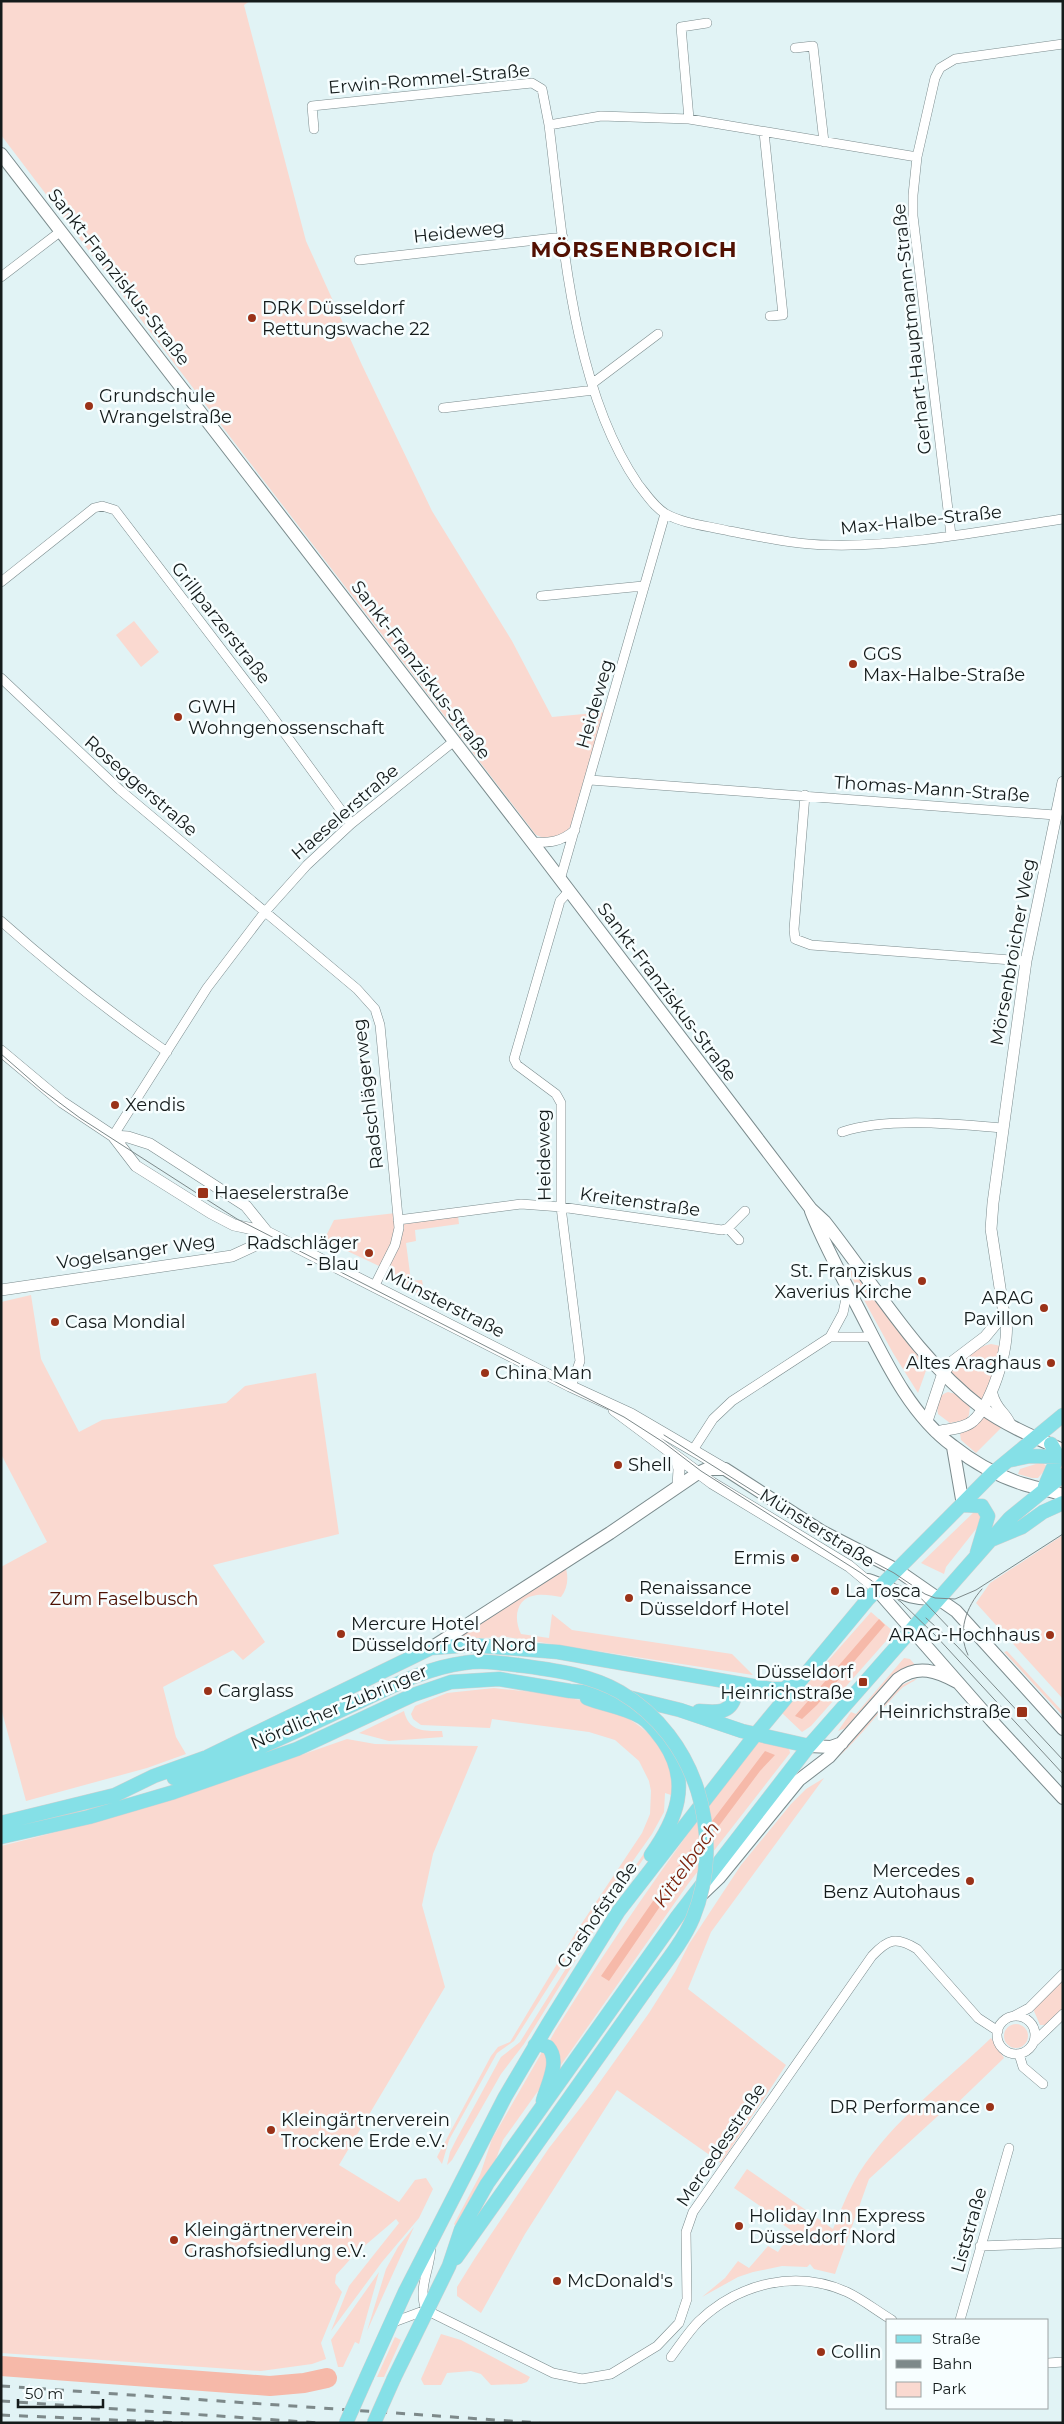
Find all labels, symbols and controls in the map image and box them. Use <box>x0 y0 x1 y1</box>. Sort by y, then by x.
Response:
street label: Erwin-Rommel-Straße <box>327 59 531 99</box>
street label: Sankt-Franziskus-Straße <box>43 184 195 370</box>
street label: Gerhart-Hauptmann-Straße <box>888 202 936 455</box>
street label: Heideweg <box>412 216 506 248</box>
district label: MÖRSENBROICH <box>531 236 737 263</box>
place label: DRK Düsseldorf Rettungswache 22 <box>262 297 430 340</box>
marker: DRK Düsseldorf Rettungswache 22 <box>246 312 258 324</box>
place label: Grundschule Wrangelstraße <box>99 385 232 428</box>
marker: Grundschule Wrangelstraße <box>83 400 95 412</box>
street label: Max-Halbe-Straße <box>839 501 1003 539</box>
street label: Grillparzerstraße <box>167 558 276 688</box>
street label: Sankt-Franziskus-Straße <box>347 576 496 764</box>
place label: GGS Max-Halbe-Straße <box>863 643 1025 686</box>
street label: Heideweg <box>572 657 618 751</box>
marker: GGS Max-Halbe-Straße <box>847 658 859 670</box>
place label: GWH Wohngenossenschaft <box>188 696 385 739</box>
marker: GWH Wohngenossenschaft <box>172 711 184 723</box>
street label: Roseggerstraße <box>80 731 202 841</box>
street label: Haeselerstraße <box>287 759 403 865</box>
street label: Thomas-Mann-Straße <box>833 771 1031 807</box>
street label: Mörsenbroicher Weg <box>986 857 1040 1047</box>
street label: Sankt-Franziskus-Straße <box>593 898 742 1086</box>
street label: Radschlägerweg <box>348 1017 388 1171</box>
place label: Xendis <box>125 1094 185 1116</box>
marker: Xendis <box>109 1099 121 1111</box>
street label: Heideweg <box>532 1109 556 1201</box>
place label: Haeselerstraße <box>214 1182 349 1204</box>
street label: Kreitenstraße <box>578 1183 702 1221</box>
marker: Haeselerstraße <box>196 1186 210 1200</box>
street label: Vogelsanger Weg <box>55 1230 217 1274</box>
place label: Radschläger - Blau <box>246 1232 359 1275</box>
marker: Radschläger - Blau <box>363 1247 375 1259</box>
place label: St. Franziskus Xaverius Kirche <box>775 1260 912 1303</box>
street label: Münsterstraße <box>381 1263 509 1343</box>
marker: St. Franziskus Xaverius Kirche <box>916 1275 928 1287</box>
place label: ARAG Pavillon <box>963 1287 1034 1330</box>
marker: ARAG Pavillon <box>1038 1302 1050 1314</box>
place label: Casa Mondial <box>65 1311 186 1333</box>
marker: Casa Mondial <box>49 1316 61 1328</box>
place label: Altes Araghaus <box>906 1352 1041 1374</box>
marker: Altes Araghaus <box>1045 1357 1057 1369</box>
place label: China Man <box>495 1362 592 1384</box>
marker: China Man <box>479 1367 491 1379</box>
place label: Shell <box>628 1454 672 1476</box>
marker: Shell <box>612 1459 624 1471</box>
street label: Münsterstraße <box>755 1484 879 1572</box>
place label: Ermis <box>733 1547 785 1569</box>
marker: Ermis <box>789 1552 801 1564</box>
place label: Renaissance Düsseldorf Hotel <box>639 1577 789 1620</box>
place label: La Tosca <box>845 1580 921 1602</box>
marker: La Tosca <box>829 1585 841 1597</box>
park label: Zum Faselbusch <box>50 1588 198 1610</box>
marker: Renaissance Düsseldorf Hotel <box>623 1592 635 1604</box>
place label: Mercure Hotel Düsseldorf City Nord <box>351 1613 536 1656</box>
place label: ARAG-Hochhaus <box>889 1624 1040 1646</box>
marker: Mercure Hotel Düsseldorf City Nord <box>335 1628 347 1640</box>
marker: ARAG-Hochhaus <box>1044 1629 1056 1641</box>
street label: Nördlicher Zubringer <box>247 1660 431 1754</box>
place label: Düsseldorf Heinrichstraße <box>720 1661 854 1704</box>
marker: Düsseldorf Heinrichstraße <box>857 1676 869 1688</box>
place label: Carglass <box>218 1680 294 1702</box>
marker: Carglass <box>202 1685 214 1697</box>
place label: Heinrichstraße <box>878 1701 1011 1723</box>
marker: Heinrichstraße <box>1015 1705 1029 1719</box>
water label: Kittelbach <box>649 1817 724 1912</box>
street label: Grashofstraße <box>552 1857 642 1973</box>
place label: Mercedes Benz Autohaus <box>823 1860 960 1903</box>
marker: Mercedes Benz Autohaus <box>964 1875 976 1887</box>
street label: Mercedesstraße <box>672 2079 770 2211</box>
place label: DR Performance <box>830 2096 980 2118</box>
marker: DR Performance <box>984 2101 996 2113</box>
place label: Kleingärtnerverein Trockene Erde e.V. <box>281 2109 450 2152</box>
marker: Kleingärtnerverein Trockene Erde e.V. <box>265 2124 277 2136</box>
street label: Liststraße <box>946 2185 992 2275</box>
place label: Holiday Inn Express Düsseldorf Nord <box>749 2205 925 2248</box>
place label: Kleingärtnerverein Grashofsiedlung e.V. <box>184 2219 366 2262</box>
marker: Holiday Inn Express Düsseldorf Nord <box>733 2220 745 2232</box>
marker: Kleingärtnerverein Grashofsiedlung e.V. <box>168 2234 180 2246</box>
place label: McDonald's <box>567 2270 673 2292</box>
marker: McDonald's <box>551 2275 563 2287</box>
legend <box>886 2319 1049 2409</box>
text: Straße <box>932 2329 981 2348</box>
place label: Collin <box>831 2341 881 2363</box>
marker: Collin <box>815 2346 827 2358</box>
text: Bahn <box>932 2354 972 2373</box>
scale bar <box>18 2376 102 2408</box>
text: Park <box>932 2379 966 2398</box>
text: 50 m <box>25 2384 63 2403</box>

